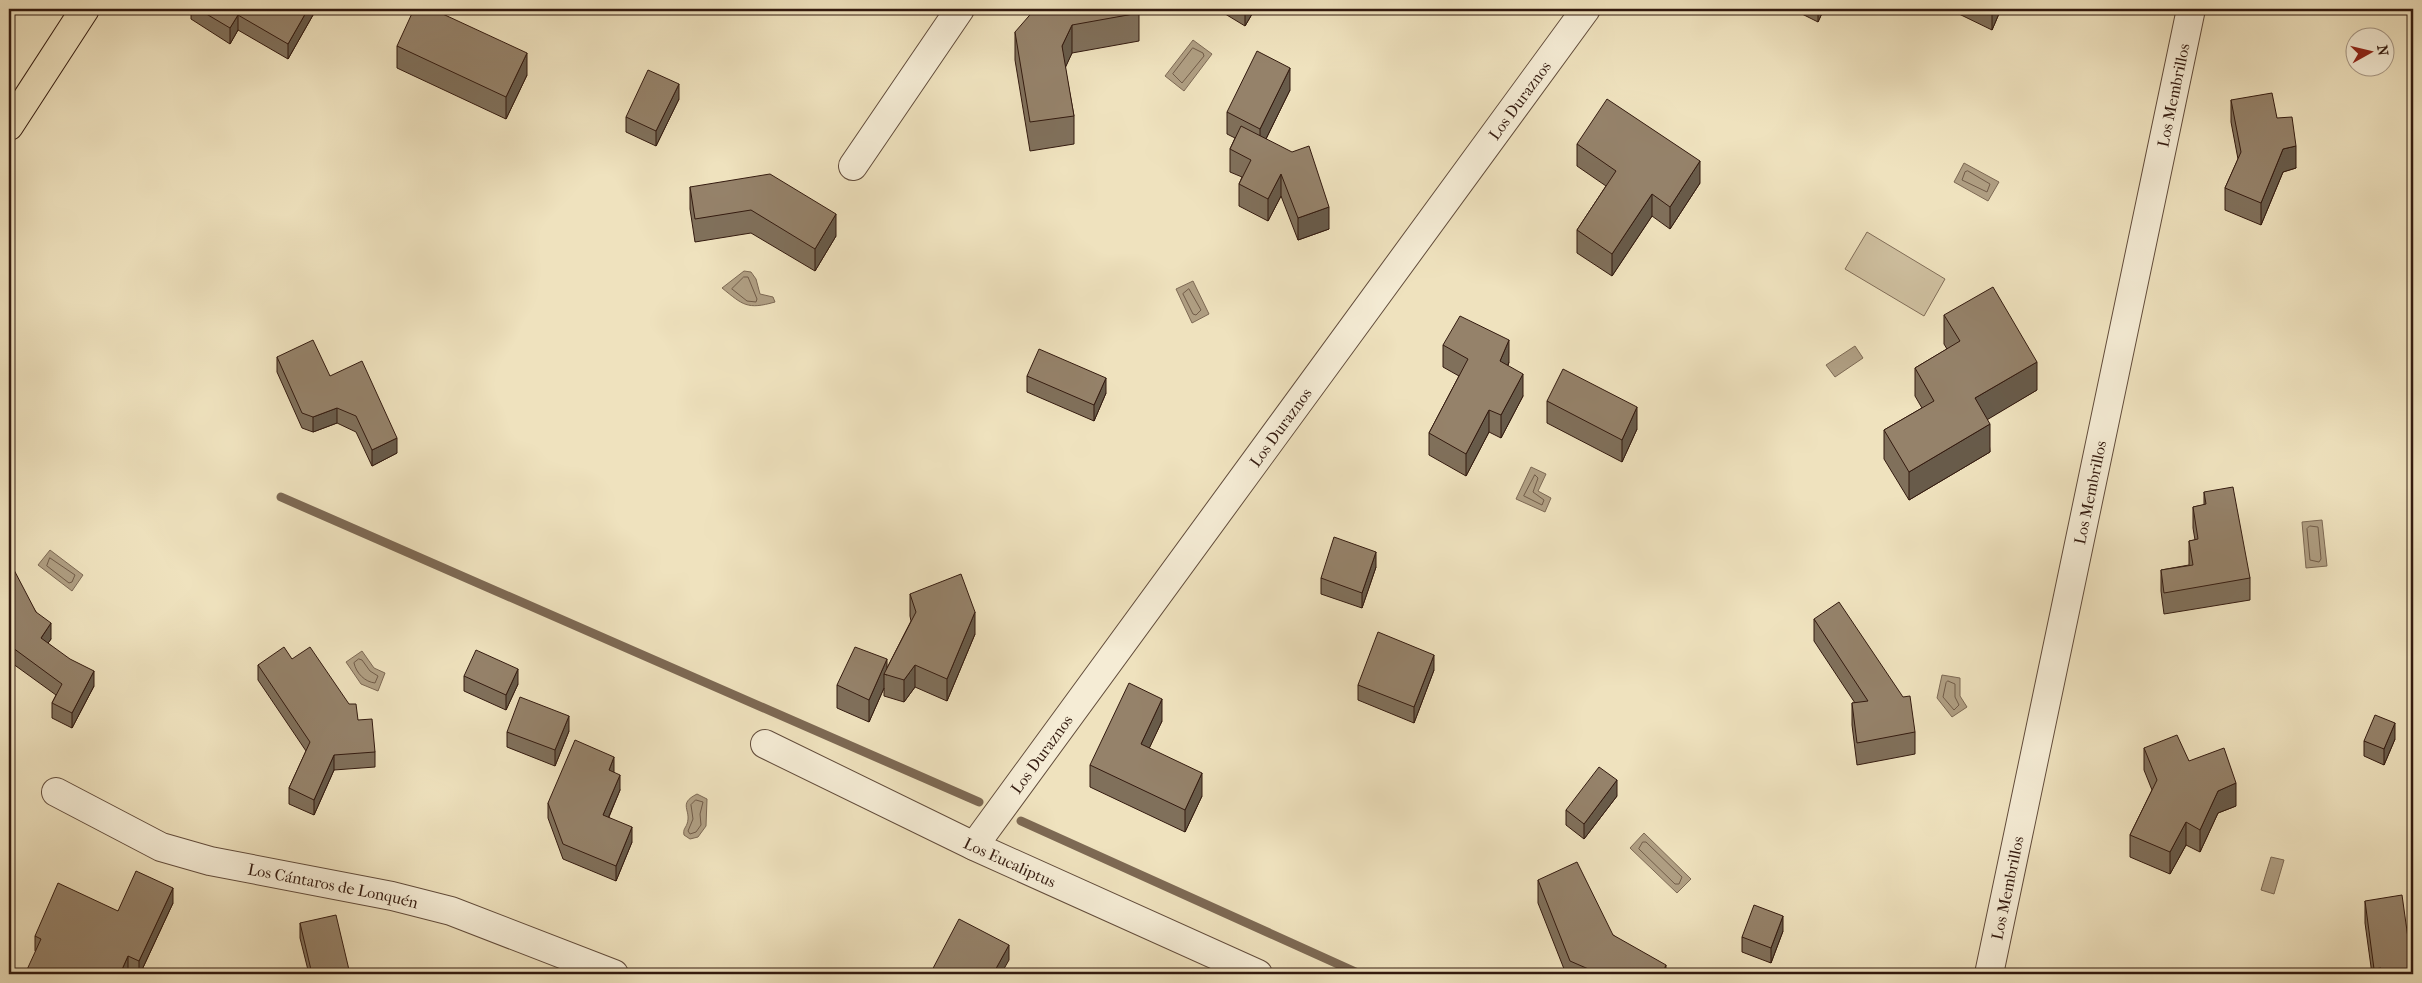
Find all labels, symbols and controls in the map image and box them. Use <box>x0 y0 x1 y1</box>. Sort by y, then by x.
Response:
north arrow <box>2344 28 2394 78</box>
street label: Los Membrillos <box>2153 41 2193 149</box>
text: N <box>2373 44 2392 57</box>
street label: Los Duraznos <box>1484 57 1555 143</box>
street label: Los Duraznos <box>1245 384 1316 470</box>
street label: Los Membrillos <box>2070 439 2110 546</box>
street label: Los Duraznos <box>1006 711 1076 797</box>
street label: Los Eucaliptus <box>961 833 1059 891</box>
street label: Los Membrillos <box>1987 834 2027 941</box>
street label: Los Cántaros de Lonquén <box>246 859 421 912</box>

